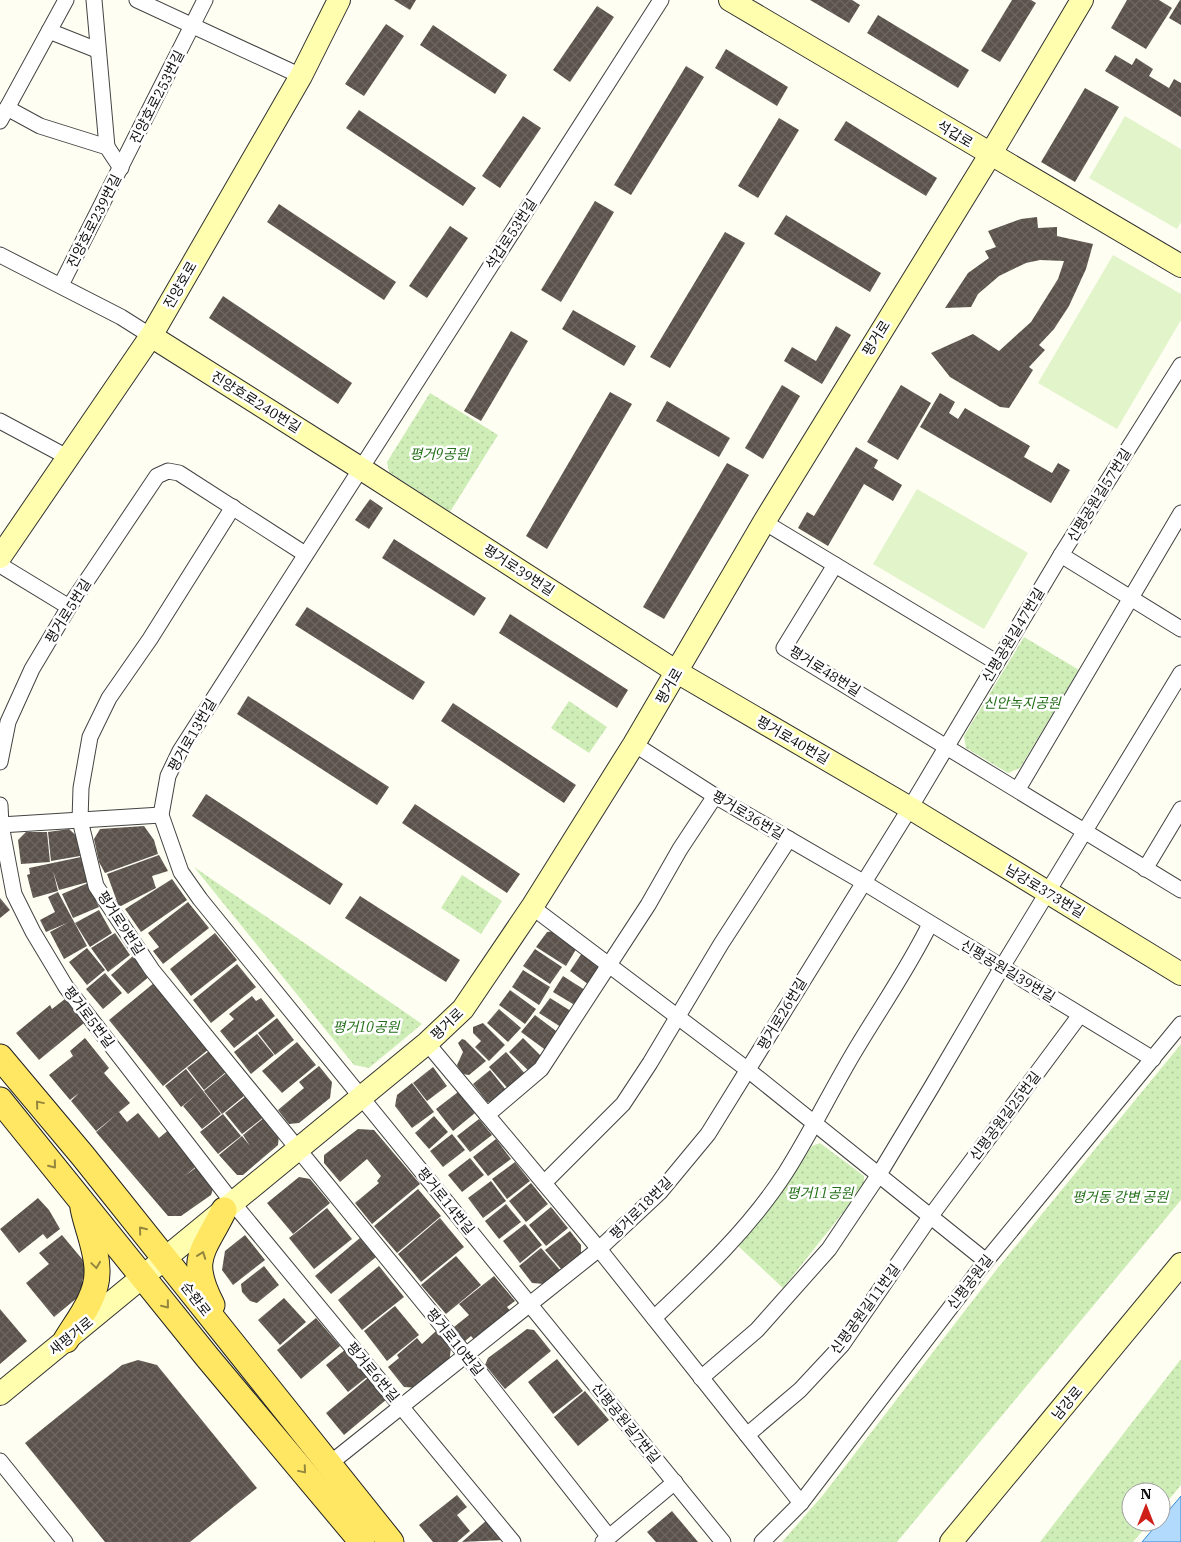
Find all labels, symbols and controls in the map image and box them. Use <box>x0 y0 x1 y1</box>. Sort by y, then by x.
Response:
street label: 진양호로253번길 <box>126 47 188 147</box>
street label: 석갑로 <box>934 116 976 152</box>
street label: 진양호로239번길 <box>63 171 125 271</box>
street label: 석갑로53번길 <box>481 195 541 273</box>
street label: 진양호로 <box>159 258 201 312</box>
street label: 평거로 <box>858 317 894 359</box>
street label: 진양호로240번길 <box>208 367 304 437</box>
park label: 평거9공원 <box>409 445 470 463</box>
street label: 신평공원길57번길 <box>1063 445 1135 545</box>
street label: 평거로39번길 <box>480 540 558 600</box>
street label: 평거로5번길 <box>41 575 95 647</box>
street label: 신평공원길47번길 <box>978 585 1048 685</box>
street label: 평거로48번길 <box>786 642 864 700</box>
street label: 평거로 <box>652 665 687 707</box>
park label: 신안녹지공원 <box>983 694 1062 712</box>
street label: 평거로13번길 <box>164 695 220 775</box>
street label: 평거로40번길 <box>753 712 833 768</box>
street label: 평거로36번길 <box>709 786 787 844</box>
street label: 남강로373번길 <box>1002 860 1088 922</box>
street label: 평거로9번길 <box>94 888 148 958</box>
street label: 신평공원길39번길 <box>958 936 1058 1006</box>
street label: 평거로26번길 <box>753 975 811 1053</box>
street label: 평거로5번길 <box>60 983 118 1051</box>
street label: 평거로 <box>427 1004 467 1044</box>
park label: 평거10공원 <box>333 1018 401 1036</box>
street label: 신평공원길25번길 <box>966 1068 1044 1164</box>
one-way arrow <box>36 1101 45 1110</box>
one-way arrow <box>47 1159 55 1168</box>
street label: 평거로14번길 <box>413 1164 479 1238</box>
street label: 평거로18번길 <box>606 1173 676 1243</box>
park label: 평거11공원 <box>787 1184 855 1202</box>
park label: 평거동 강변 공원 <box>1072 1188 1169 1206</box>
one-way arrow <box>139 1227 147 1236</box>
one-way arrow <box>196 1251 206 1260</box>
street label: 신평공원길 <box>943 1251 997 1313</box>
street label: 신평공원길11번길 <box>826 1260 904 1358</box>
one-way arrow <box>90 1261 101 1269</box>
street label: 순환로 <box>177 1278 215 1320</box>
one-way arrow <box>160 1299 168 1308</box>
street label: 평거로10번길 <box>422 1305 488 1379</box>
street label: 새평거로 <box>45 1313 97 1359</box>
street label: 평거로6번길 <box>343 1338 403 1406</box>
street label: 신평공원길7번길 <box>588 1379 664 1467</box>
street label: 남강로 <box>1048 1382 1086 1424</box>
one-way arrow <box>298 1464 306 1473</box>
north arrow <box>1121 1482 1171 1532</box>
text: N <box>1140 1485 1152 1503</box>

